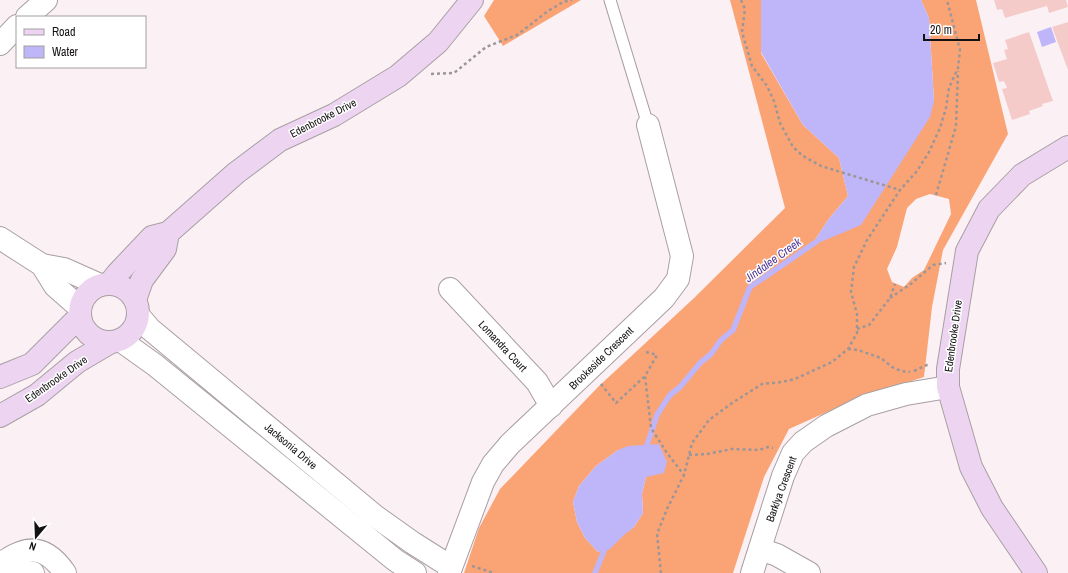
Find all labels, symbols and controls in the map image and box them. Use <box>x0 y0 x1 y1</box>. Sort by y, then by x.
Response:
legend <box>16 16 146 68</box>
scale bar <box>924 16 979 42</box>
text: 20 m <box>930 22 952 38</box>
text: Road <box>52 24 76 40</box>
text: Water <box>52 44 79 60</box>
street label: Edenbrooke Drive <box>287 95 359 141</box>
water label: Jindalee Creek <box>741 233 805 287</box>
street label: Edenbrooke Drive <box>941 299 965 373</box>
street label: Lomandra Court <box>476 317 531 375</box>
street label: Brookeside Crescent <box>566 323 637 392</box>
street label: Edenbrooke Drive <box>22 352 90 406</box>
street label: Jacksonia Drive <box>262 420 320 472</box>
street label: Barklya Crescent <box>763 454 799 524</box>
north arrow <box>16 517 56 557</box>
text: N <box>27 539 38 554</box>

